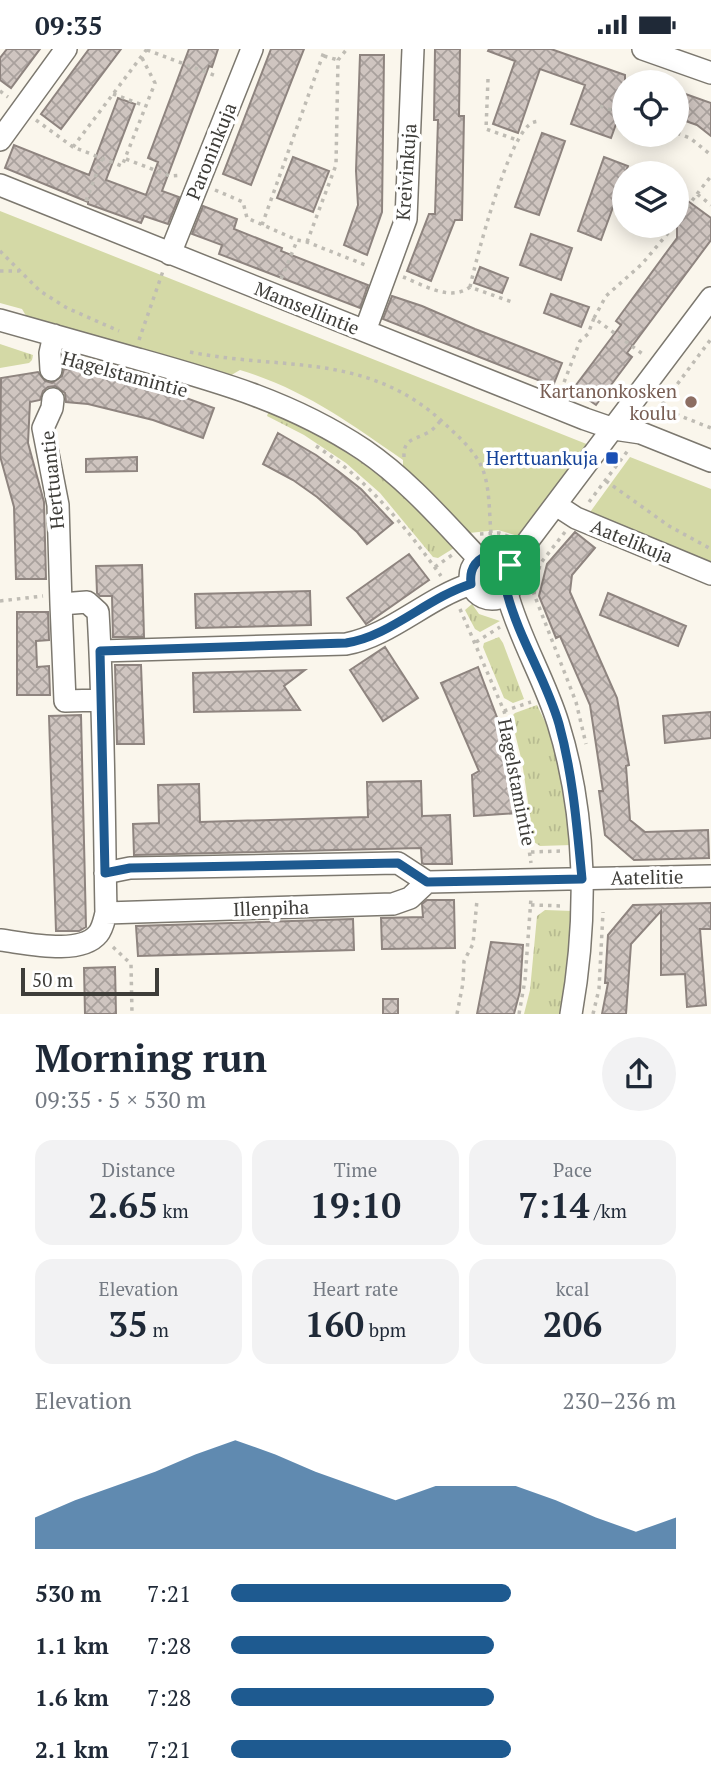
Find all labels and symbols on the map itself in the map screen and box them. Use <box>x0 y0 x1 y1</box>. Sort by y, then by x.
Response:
street label: Paroninkuja <box>180 98 242 203</box>
street label: Kreivinkuja <box>390 122 421 221</box>
street label: Mamsellintie <box>251 275 363 340</box>
street label: Hagelstamintie <box>59 345 191 402</box>
place label: Kartanonkosken koulu <box>539 378 677 425</box>
marker: Kartanonkosken koulu <box>683 394 699 410</box>
street label: Herttuantie <box>34 430 69 531</box>
place label: Herttuankuja <box>486 445 598 470</box>
marker: Herttuankuja <box>604 450 620 466</box>
street label: Aatelikuja <box>587 513 677 568</box>
pin <box>480 535 540 595</box>
street label: Hagelstamintie <box>493 716 542 848</box>
street label: Aatelitie <box>610 863 684 890</box>
street label: Illenpiha <box>232 894 310 921</box>
scale bar <box>21 965 159 997</box>

